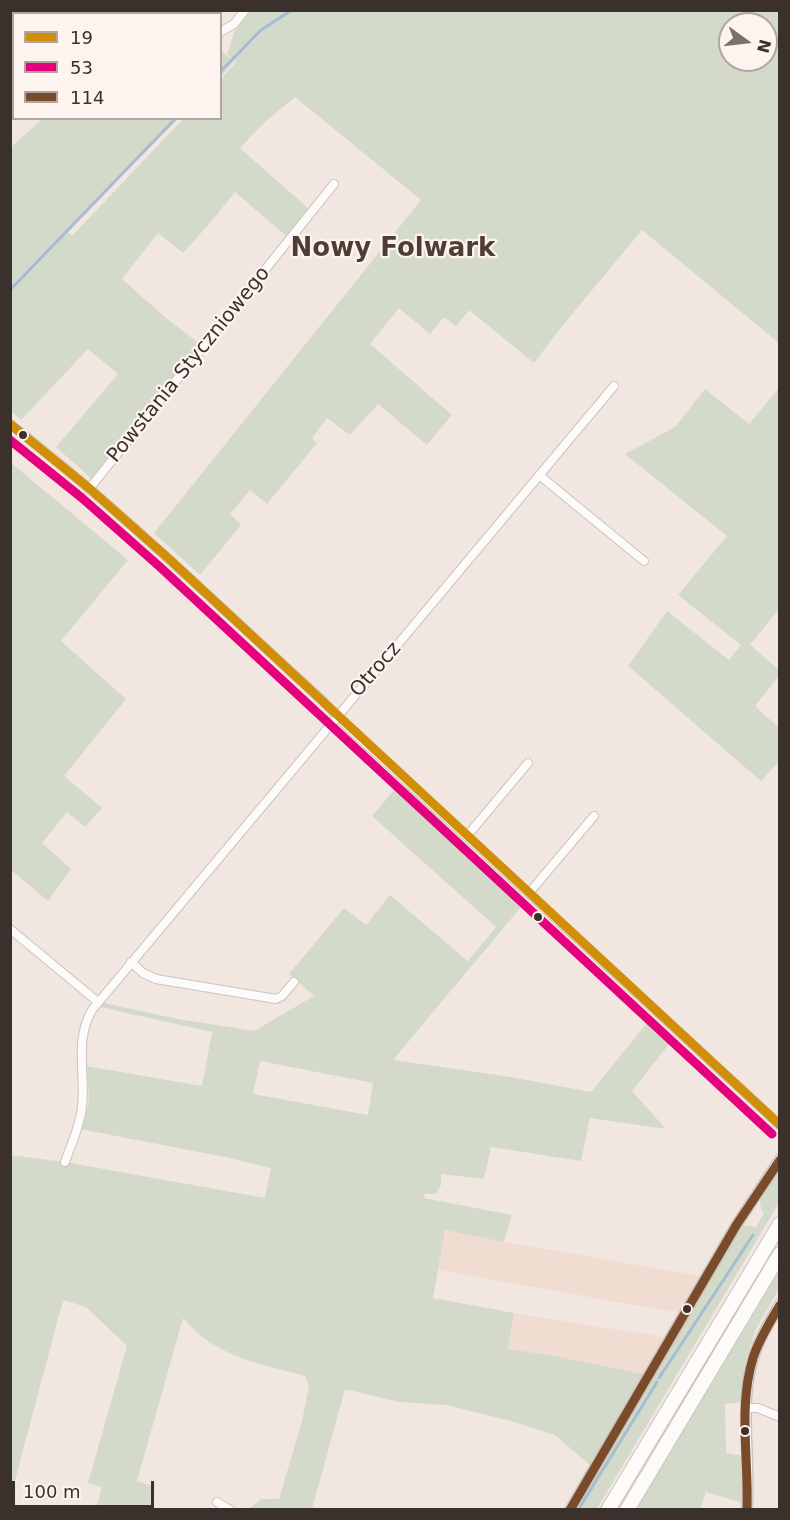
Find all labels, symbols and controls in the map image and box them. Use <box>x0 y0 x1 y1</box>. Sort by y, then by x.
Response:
legend <box>12 12 222 120</box>
north arrow <box>718 12 778 72</box>
text: 19 <box>70 27 93 48</box>
text: N <box>753 37 775 55</box>
text: 53 <box>70 57 93 78</box>
text: 114 <box>70 87 104 108</box>
district label: Nowy Folwark <box>291 233 495 265</box>
street label: Powstania Styczniowego <box>103 262 275 468</box>
unlabelled marker <box>17 429 29 441</box>
street label: Otrocz <box>346 638 406 702</box>
unlabelled marker <box>532 911 544 923</box>
unlabelled marker <box>681 1303 693 1315</box>
unlabelled marker <box>739 1425 751 1437</box>
scale bar <box>15 1469 158 1507</box>
text: 100 m <box>23 1481 81 1502</box>

